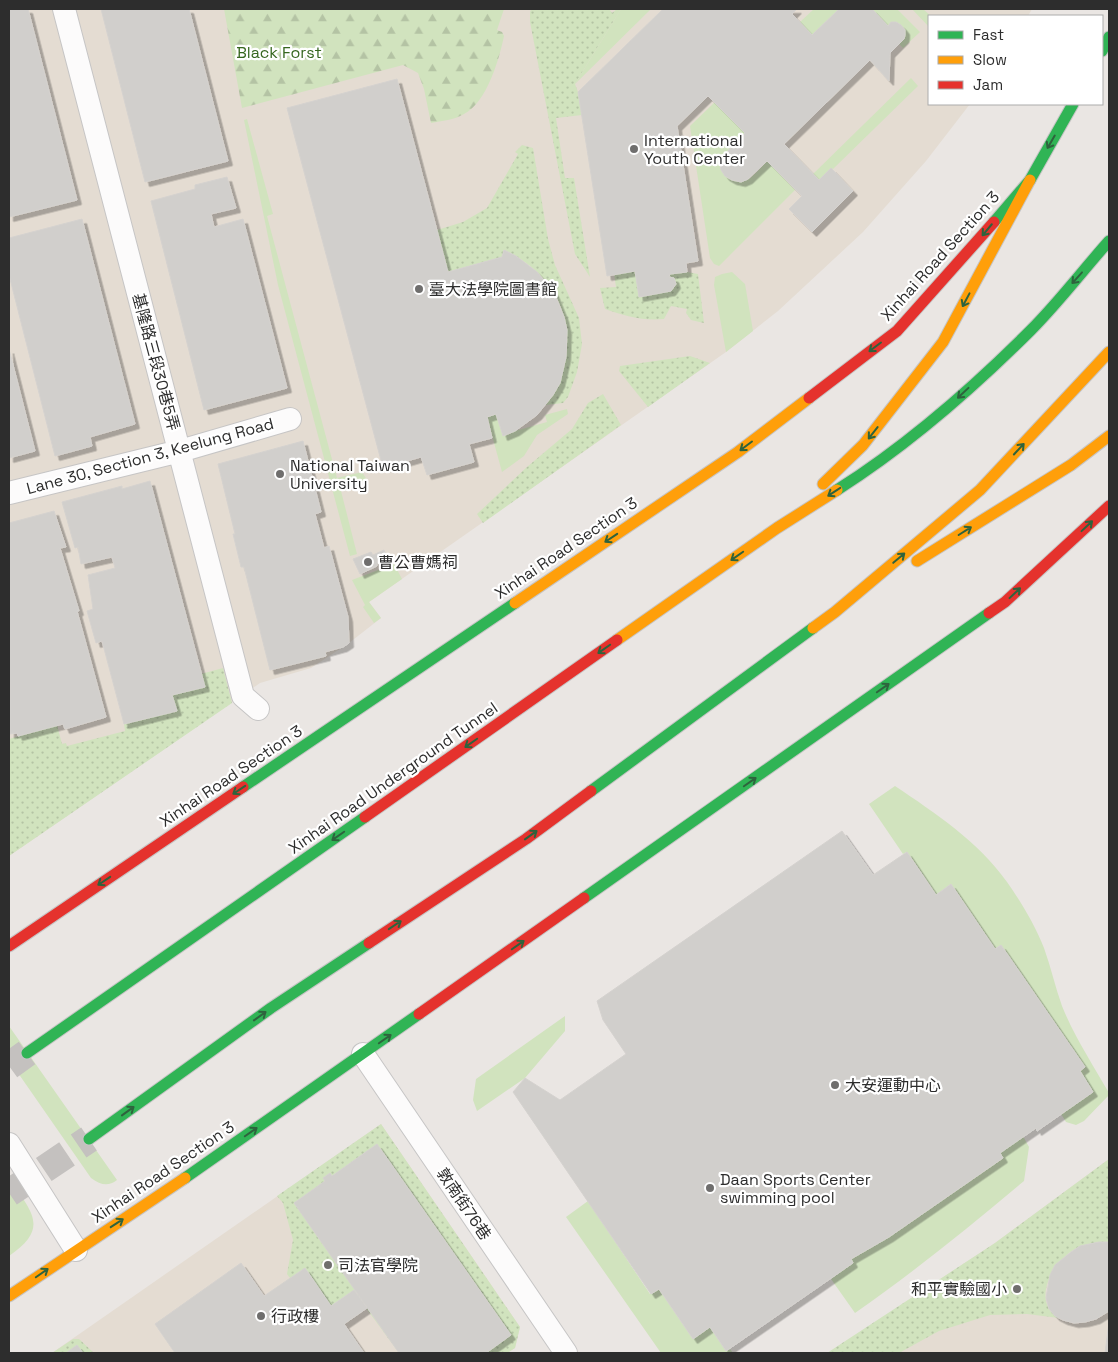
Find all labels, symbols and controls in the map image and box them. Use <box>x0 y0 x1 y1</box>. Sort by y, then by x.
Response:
legend <box>928 15 1103 105</box>
text: Fast <box>973 25 1004 44</box>
park label: Black Forst <box>236 42 322 63</box>
text: Slow <box>973 50 1007 69</box>
text: Jam <box>973 75 1003 94</box>
place label: International Youth Center <box>644 130 745 169</box>
one-way arrow <box>1046 134 1056 148</box>
marker: International Youth Center <box>628 143 640 155</box>
street label: Xinhai Road Section 3 <box>876 187 1004 325</box>
one-way arrow <box>981 224 993 237</box>
one-way arrow <box>1072 271 1083 284</box>
place label: 臺大法學院圖書館 <box>429 279 557 300</box>
marker: 臺大法學院圖書館 <box>413 283 425 295</box>
street label: 基隆路三段30巷5弄 <box>128 291 184 433</box>
one-way arrow <box>961 292 970 307</box>
one-way arrow <box>869 342 882 353</box>
one-way arrow <box>957 387 970 399</box>
street label: Lane 30, Section 3, Keelung Road <box>24 413 276 499</box>
one-way arrow <box>867 426 878 439</box>
one-way arrow <box>739 440 752 451</box>
one-way arrow <box>1013 443 1025 455</box>
place label: National Taiwan University <box>290 455 410 494</box>
marker: National Taiwan University <box>274 468 286 480</box>
one-way arrow <box>827 486 841 497</box>
street label: Xinhai Road Section 3 <box>491 492 641 604</box>
one-way arrow <box>1081 520 1094 532</box>
one-way arrow <box>958 526 972 536</box>
one-way arrow <box>605 533 619 543</box>
one-way arrow <box>730 551 744 561</box>
place label: 曹公曹媽祠 <box>378 552 458 573</box>
one-way arrow <box>892 553 905 564</box>
marker: 曹公曹媽祠 <box>362 556 374 568</box>
one-way arrow <box>1008 587 1021 599</box>
one-way arrow <box>598 644 611 655</box>
one-way arrow <box>876 683 890 693</box>
street label: Xinhai Road Underground Tunnel <box>284 697 502 859</box>
street label: Xinhai Road Section 3 <box>156 720 306 832</box>
one-way arrow <box>464 738 478 748</box>
one-way arrow <box>743 777 757 787</box>
one-way arrow <box>232 785 246 795</box>
one-way arrow <box>523 830 537 840</box>
one-way arrow <box>331 831 345 841</box>
one-way arrow <box>98 876 112 886</box>
one-way arrow <box>388 920 402 930</box>
one-way arrow <box>510 940 524 951</box>
one-way arrow <box>253 1011 267 1021</box>
one-way arrow <box>377 1034 391 1044</box>
place label: 大安運動中心 <box>845 1075 941 1096</box>
marker: 大安運動中心 <box>829 1079 841 1091</box>
one-way arrow <box>121 1106 135 1116</box>
street label: Xinhai Road Section 3 <box>88 1116 238 1228</box>
one-way arrow <box>244 1127 258 1137</box>
street label: 敦南街76巷 <box>432 1164 496 1244</box>
place label: Daan Sports Center swimming pool <box>720 1169 871 1208</box>
marker: Daan Sports Center swimming pool <box>704 1182 716 1194</box>
one-way arrow <box>110 1218 124 1229</box>
place label: 司法官學院 <box>338 1255 418 1276</box>
marker: 司法官學院 <box>322 1259 334 1271</box>
one-way arrow <box>35 1268 49 1278</box>
place label: 和平實驗國小 <box>911 1279 1007 1300</box>
marker: 和平實驗國小 <box>1011 1283 1023 1295</box>
place label: 行政樓 <box>271 1306 319 1327</box>
marker: 行政樓 <box>255 1310 267 1322</box>

